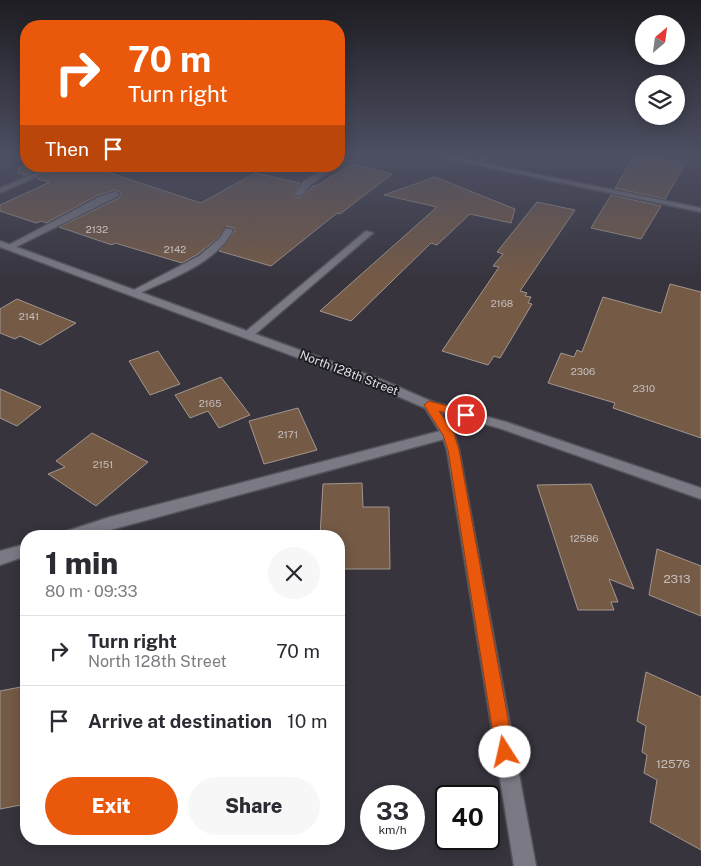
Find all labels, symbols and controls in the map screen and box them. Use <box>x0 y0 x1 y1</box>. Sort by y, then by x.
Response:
north arrow <box>635 15 685 65</box>
map controls <box>635 15 685 125</box>
text: 70 m <box>128 39 211 80</box>
icon: right <box>45 40 110 105</box>
button: layers <box>635 75 685 125</box>
text: Turn right <box>128 81 228 107</box>
icon: arrive <box>99 135 127 163</box>
text: Then <box>45 138 89 160</box>
house number: 2132 <box>86 223 108 235</box>
house number: 2142 <box>164 243 186 255</box>
house number: 2168 <box>491 297 513 309</box>
house number: 2141 <box>19 310 39 322</box>
street label: North 128th Street <box>298 348 400 398</box>
house number: 2306 <box>571 365 595 377</box>
house number: 2310 <box>633 382 655 394</box>
pin <box>445 394 487 436</box>
house number: 2165 <box>199 397 221 409</box>
icon: arrive <box>452 401 480 429</box>
house number: 2171 <box>278 428 298 440</box>
house number: 2151 <box>93 458 113 470</box>
house number: 12586 <box>569 532 599 544</box>
text: 1 min <box>45 545 118 581</box>
button: close <box>268 547 320 599</box>
house number: 2313 <box>663 572 691 586</box>
text: 80 m · 09:33 <box>45 582 137 601</box>
text: Turn right <box>88 630 177 652</box>
icon: right <box>45 637 73 665</box>
text: 70 m <box>276 640 320 662</box>
text: North 128th Street <box>88 652 227 671</box>
icon: arrive <box>45 707 73 735</box>
text: Arrive at destination <box>88 710 272 732</box>
text: 10 m <box>287 710 328 732</box>
position arrow <box>478 725 530 777</box>
house number: 12576 <box>656 757 690 771</box>
button: Exit <box>45 777 178 835</box>
button: Share <box>188 777 320 835</box>
speed limit sign: 40 <box>435 785 500 850</box>
text: 33 <box>376 796 409 826</box>
text: km/h <box>378 823 407 837</box>

